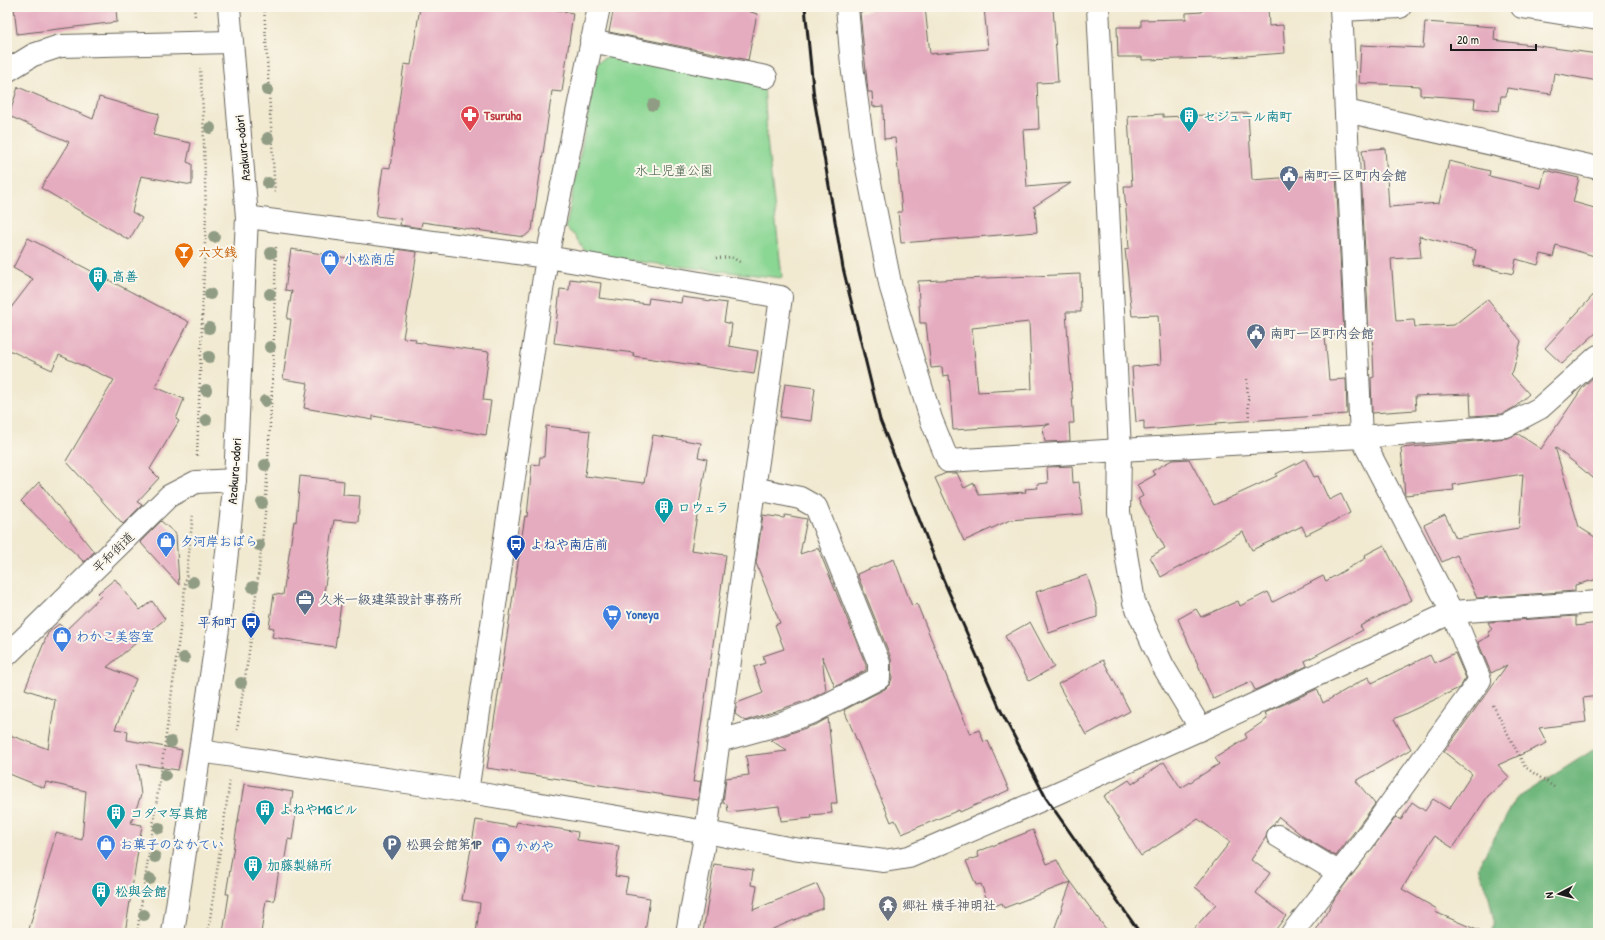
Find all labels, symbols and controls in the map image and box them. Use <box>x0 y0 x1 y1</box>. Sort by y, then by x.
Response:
scale bar <box>1451 26 1536 52</box>
text: 20 m <box>1457 31 1479 48</box>
pharmacy icon: Tsuruha <box>459 104 481 132</box>
building icon: セジュール南町 <box>1178 105 1200 133</box>
place label: Tsuruha <box>483 106 522 124</box>
place label: セジュール南町 <box>1203 107 1292 125</box>
street label: Azakura-odori <box>230 114 254 182</box>
park label: 水上児童公園 <box>635 161 713 179</box>
public building icon: 南町二区町内会館 <box>1278 164 1300 192</box>
place label: 南町二区町内会館 <box>1303 166 1407 184</box>
bar icon: 六文銭 <box>173 241 195 269</box>
place label: 六文銭 <box>198 243 237 261</box>
shop icon: 小松商店 <box>319 248 341 276</box>
place label: 小松商店 <box>344 250 396 268</box>
building icon: 高善 <box>87 265 109 293</box>
place label: 高善 <box>112 267 138 285</box>
public building icon: 南町一区町内会館 <box>1245 322 1267 350</box>
place label: 南町一区町内会館 <box>1270 324 1374 342</box>
street label: Azakura-odori <box>223 437 245 505</box>
building icon: ロウェラ <box>653 496 675 524</box>
place label: ロウェラ <box>678 498 729 516</box>
street label: 平和街道 <box>88 527 138 577</box>
shop icon: 夕河岸おばら <box>155 530 177 558</box>
place label: 夕河岸おばら <box>180 532 258 550</box>
bus stop icon: よねや南店前 <box>505 533 527 561</box>
place label: よねや南店前 <box>530 535 608 553</box>
office icon: 久米一級建築設計事務所 <box>294 588 316 616</box>
place label: 久米一級建築設計事務所 <box>319 590 462 608</box>
supermarket icon: Yoneya <box>601 603 623 631</box>
place label: Yoneya <box>626 605 660 624</box>
bus stop icon: 平和町 <box>240 611 262 639</box>
place label: 平和町 <box>198 613 237 631</box>
shop icon: わかこ美容室 <box>51 625 73 653</box>
place label: わかこ美容室 <box>76 627 154 645</box>
building icon: よねやMGビル <box>254 798 276 826</box>
place label: よねやMGビル <box>279 800 358 818</box>
building icon: コダマ写真館 <box>105 802 127 830</box>
place label: コダマ写真館 <box>130 804 208 822</box>
shop icon: お菓子のなかてい <box>95 833 117 861</box>
parking icon: 松興会館第1P <box>381 833 403 861</box>
place label: お菓子のなかてい <box>120 835 224 853</box>
place label: 松興会館第1P <box>406 835 482 853</box>
shop icon: かめや <box>490 835 512 863</box>
place label: かめや <box>515 837 554 855</box>
building icon: 加藤製綿所 <box>242 854 264 882</box>
place label: 加藤製綿所 <box>267 856 332 874</box>
north arrow <box>1539 874 1579 914</box>
building icon: 松與会館 <box>90 880 112 908</box>
place label: 松與会館 <box>115 882 167 900</box>
text: N <box>1542 891 1556 899</box>
temple icon: 郷社 横手神明社 <box>877 894 899 922</box>
place label: 郷社 横手神明社 <box>902 896 996 914</box>

